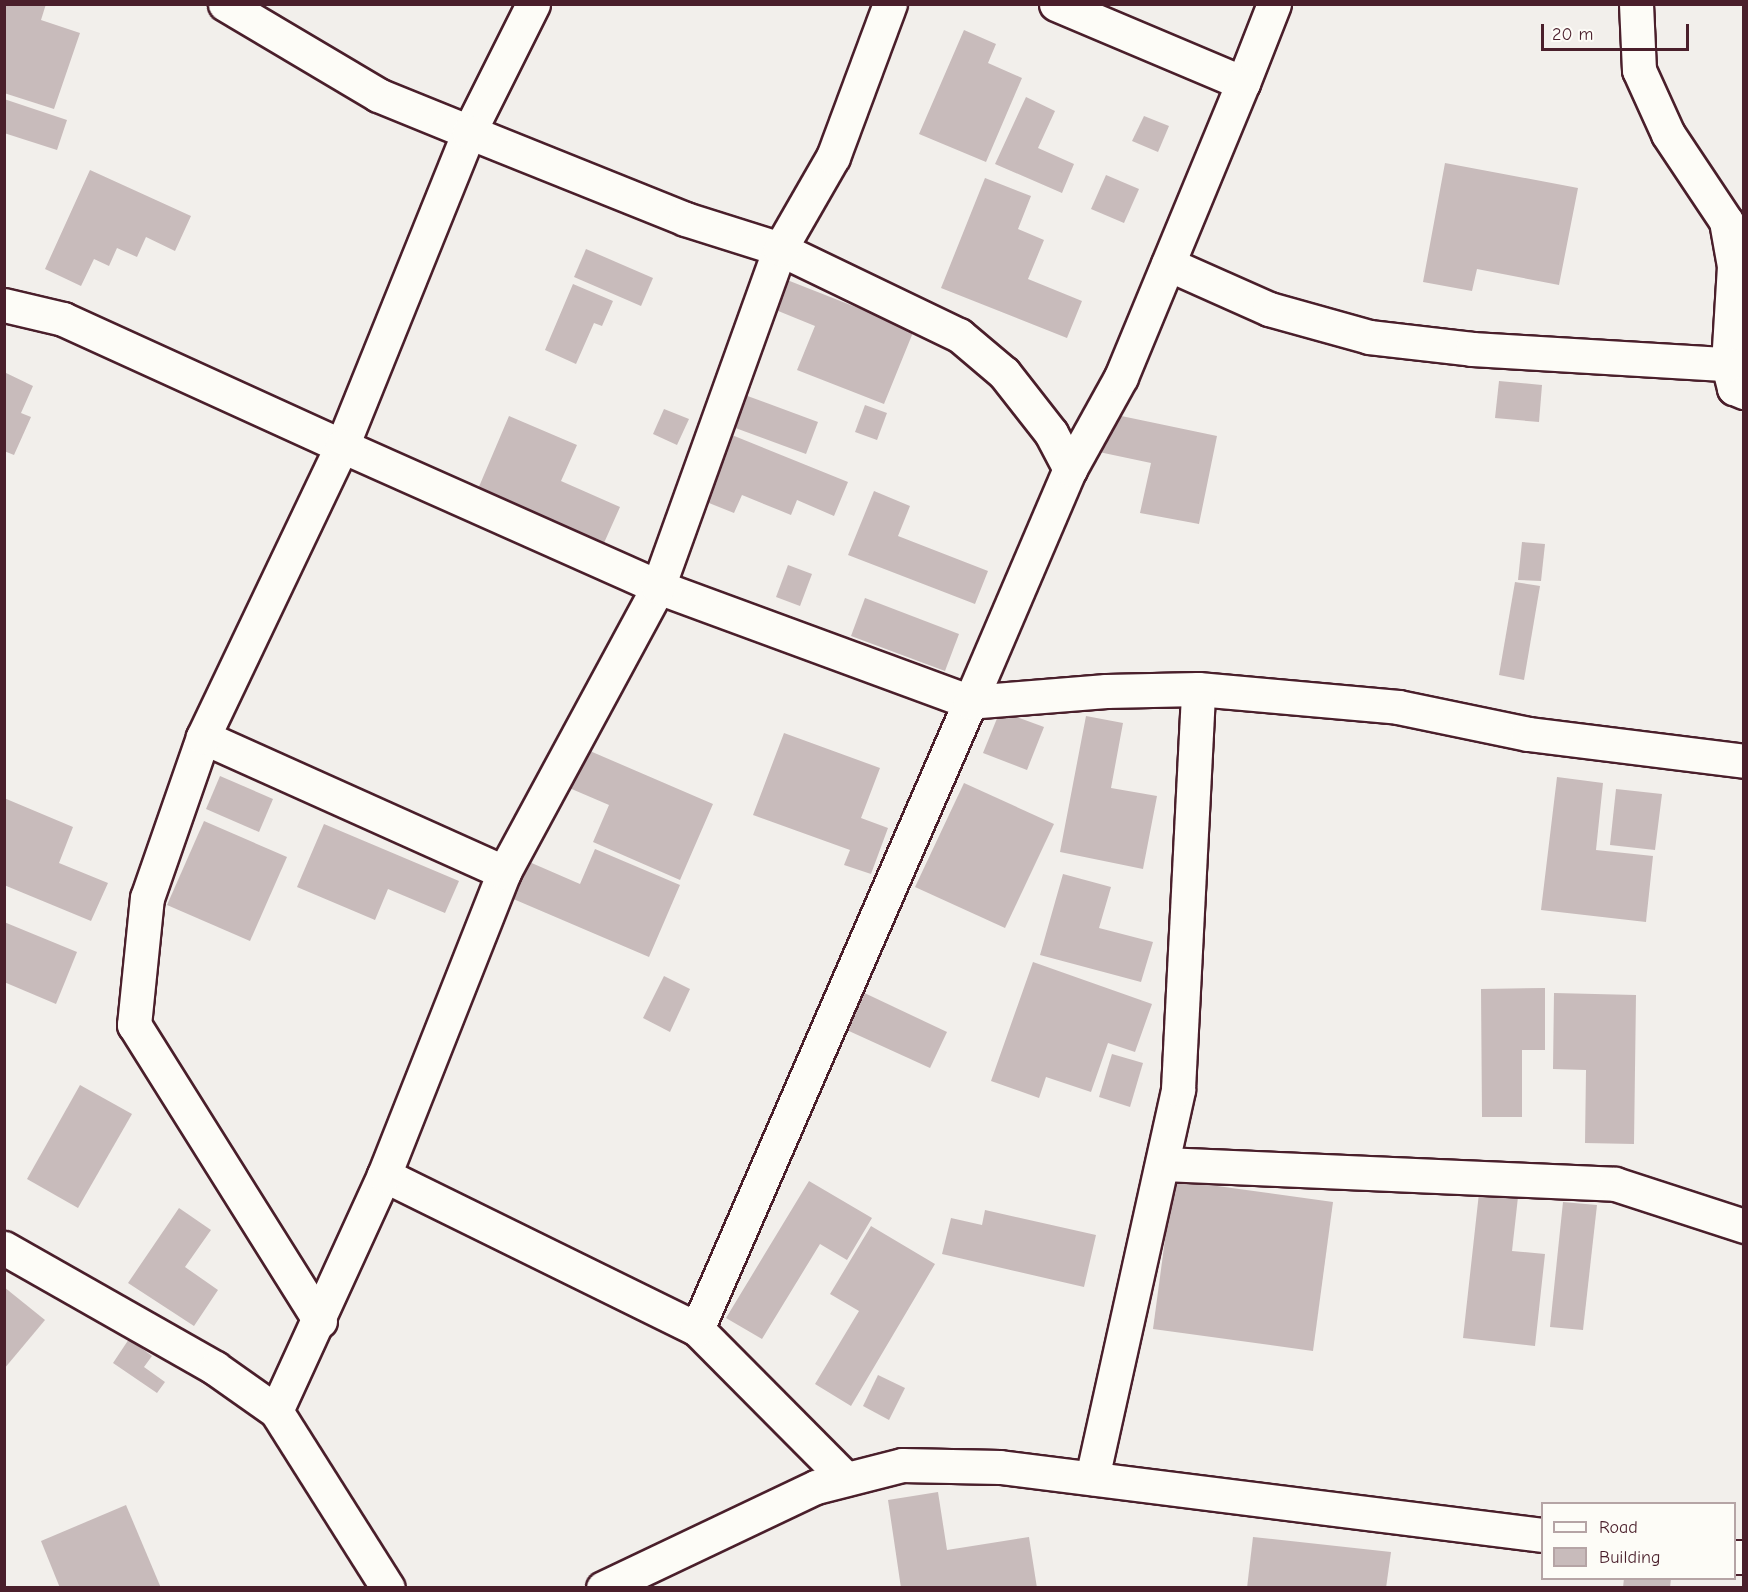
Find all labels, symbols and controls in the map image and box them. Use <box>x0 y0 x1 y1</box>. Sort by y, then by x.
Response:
scale bar <box>1544 12 1692 50</box>
text: 20 m <box>1552 24 1593 45</box>
legend <box>1541 1502 1736 1580</box>
text: Road <box>1599 1517 1638 1538</box>
text: Building <box>1599 1547 1661 1568</box>

